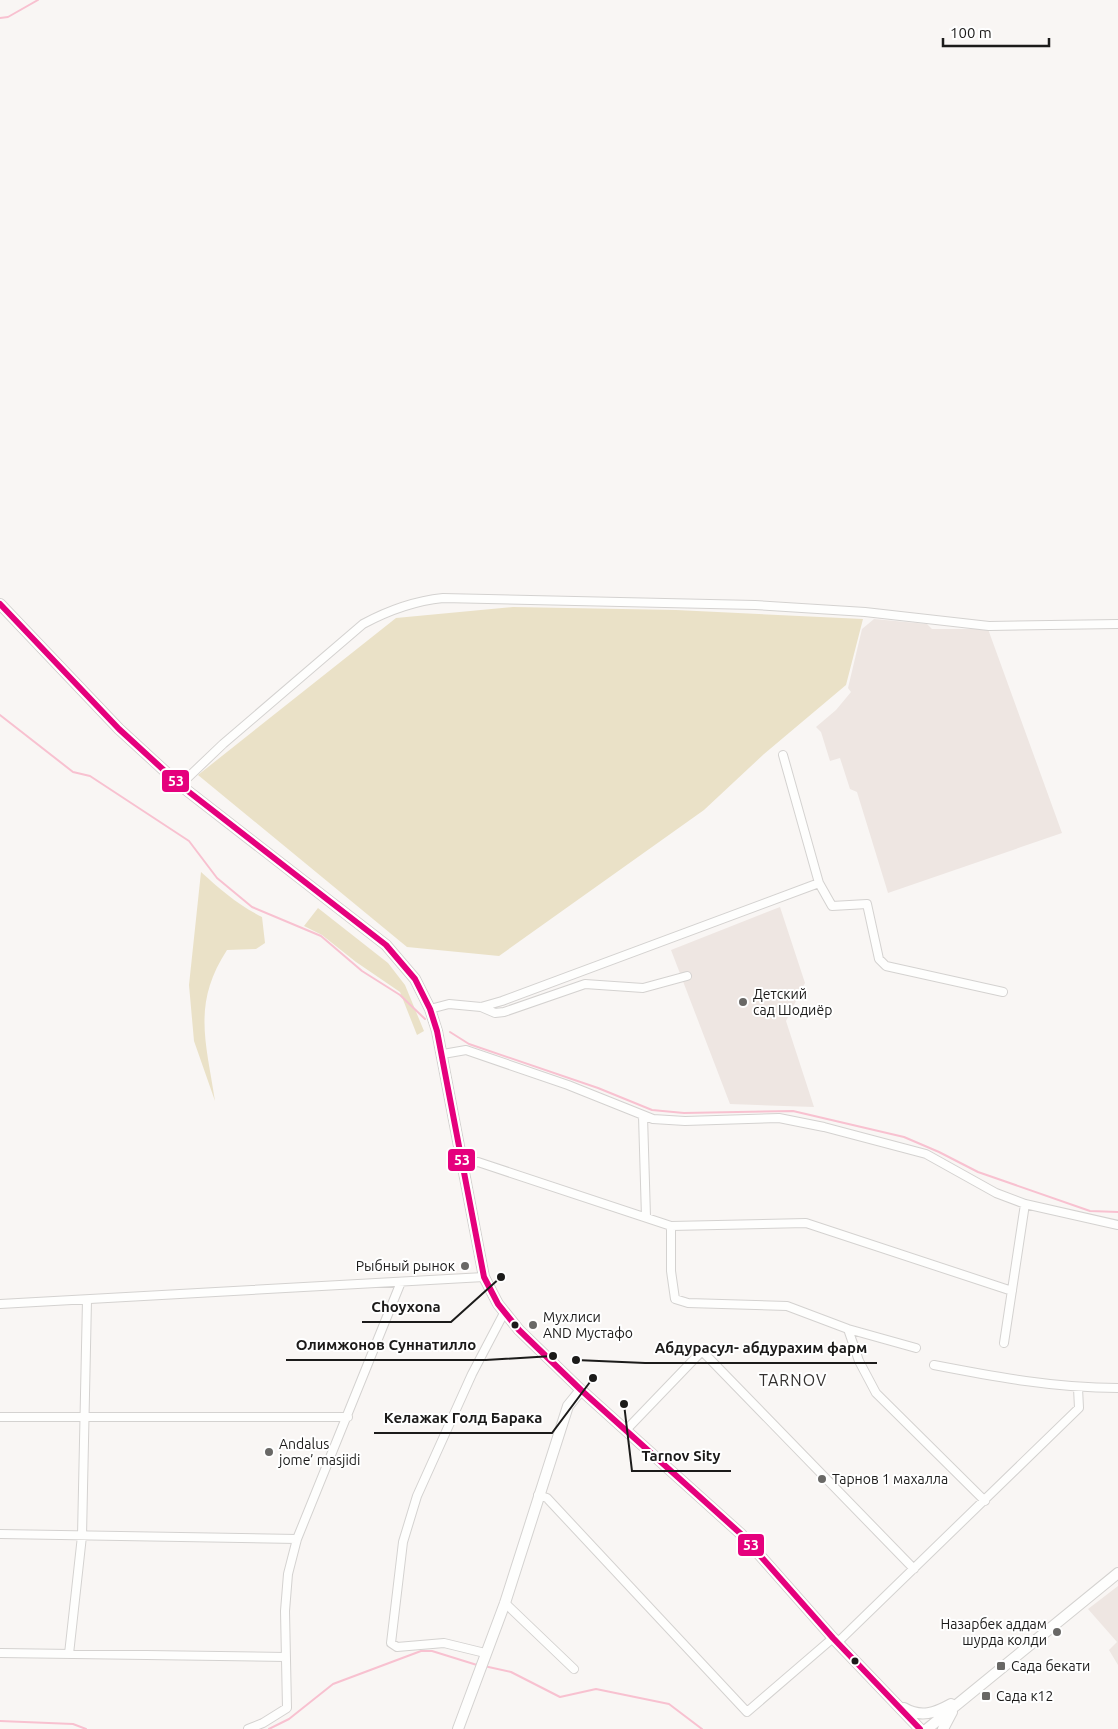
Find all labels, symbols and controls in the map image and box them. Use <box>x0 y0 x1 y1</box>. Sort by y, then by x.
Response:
scale bar <box>943 15 1049 47</box>
text: 100 m <box>950 24 992 41</box>
line badge: 53 <box>161 769 190 793</box>
text: 53 <box>168 773 184 789</box>
place label: Детский сад Шодиёр <box>753 986 832 1018</box>
marker: Детский сад Шодиёр <box>737 996 749 1008</box>
line badge: 53 <box>447 1148 476 1172</box>
text: 53 <box>454 1152 470 1168</box>
place label: Рыбный рынок <box>356 1258 455 1274</box>
marker: Рыбный рынок <box>459 1260 471 1272</box>
callout: Choyxona <box>362 1292 451 1322</box>
text: Choyxona <box>371 1298 441 1315</box>
place label: Мухлиси AND Мустафо <box>543 1309 633 1341</box>
marker: Мухлиси AND Мустафо <box>527 1319 539 1331</box>
unlabelled marker <box>510 1320 520 1330</box>
callout: Олимжонов Суннатилло <box>286 1330 486 1360</box>
callout: Абдурасул- абдурахим фарм <box>645 1333 877 1363</box>
text: Олимжонов Суннатилло <box>296 1336 476 1353</box>
text: Абдурасул- абдурахим фарм <box>655 1339 867 1356</box>
district label: TARNOV <box>759 1371 827 1389</box>
callout: Келажак Голд Барака <box>374 1403 552 1433</box>
text: Келажак Голд Барака <box>384 1409 542 1426</box>
place label: Andalus jome’ masjidi <box>278 1436 360 1468</box>
callout: Tarnov Sity <box>632 1441 731 1471</box>
marker: Andalus jome’ masjidi <box>263 1446 275 1458</box>
text: Tarnov Sity <box>642 1447 720 1464</box>
place label: Тарнов 1 махалла <box>832 1471 948 1487</box>
marker: Тарнов 1 махалла <box>816 1473 828 1485</box>
line badge: 53 <box>737 1533 765 1557</box>
text: 53 <box>743 1537 759 1553</box>
place label: Назарбек аддам шурда колди <box>940 1616 1047 1648</box>
marker: Назарбек аддам шурда колди <box>1051 1626 1063 1638</box>
unlabelled marker <box>850 1656 860 1666</box>
place label: Сада бекати <box>1011 1658 1090 1674</box>
marker: Сада бекати <box>995 1660 1007 1672</box>
place label: Сада к12 <box>996 1688 1053 1704</box>
marker: Сада к12 <box>980 1690 992 1702</box>

